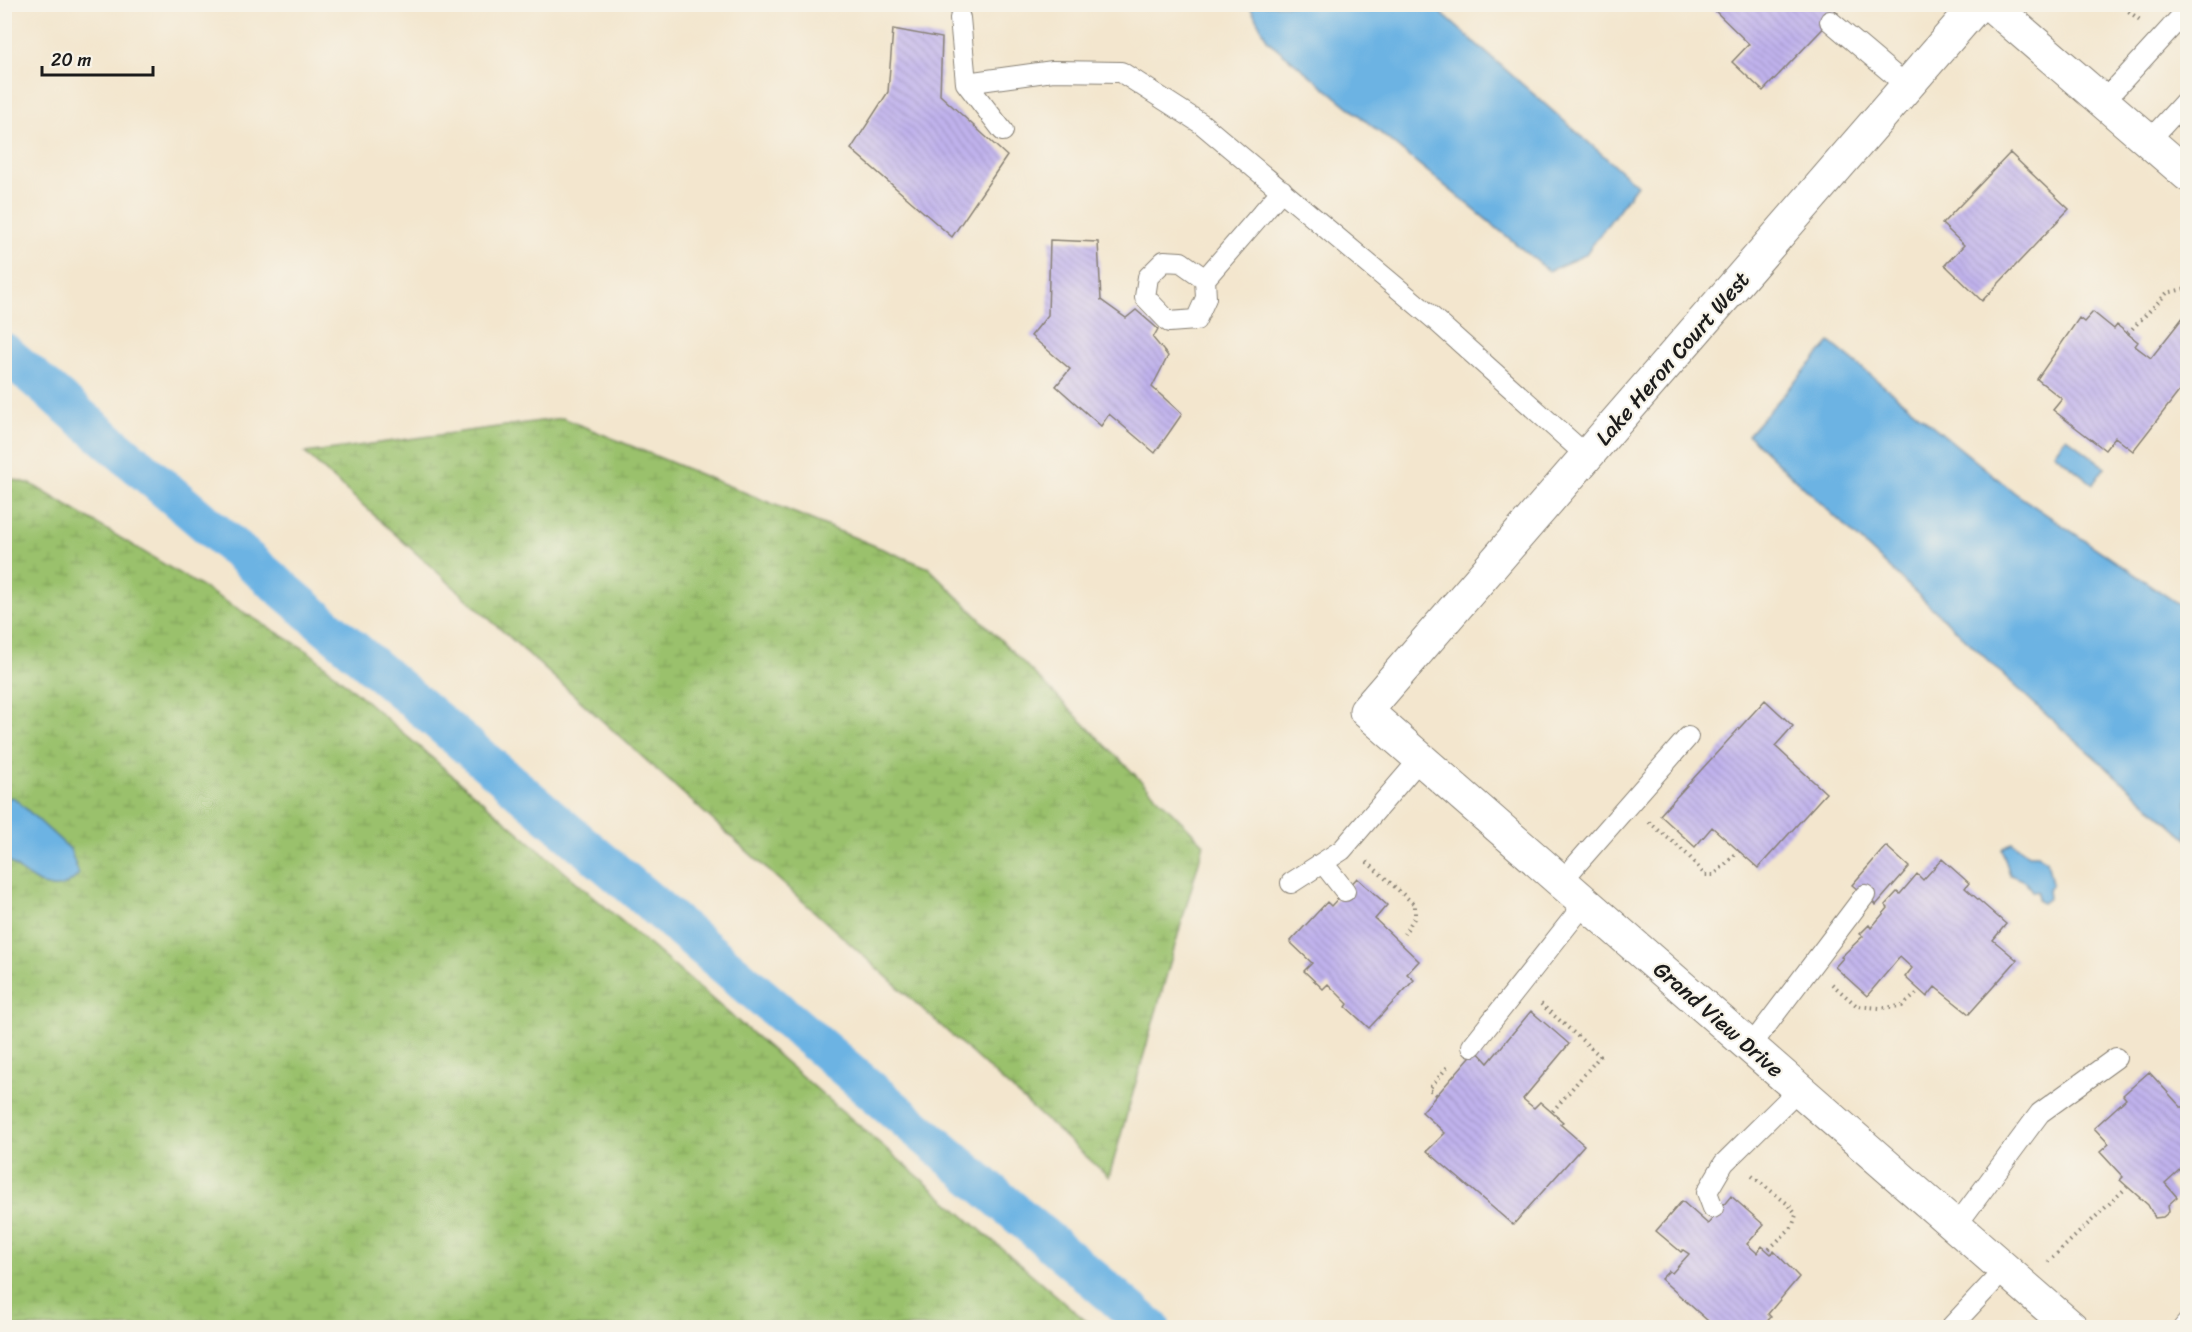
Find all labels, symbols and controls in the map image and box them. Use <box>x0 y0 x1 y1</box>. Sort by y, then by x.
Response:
scale bar <box>42 39 153 77</box>
text: 20 m <box>51 44 91 76</box>
street label: Lake Heron Court West <box>1585 262 1760 455</box>
street label: Grand View Drive <box>1644 951 1793 1088</box>

